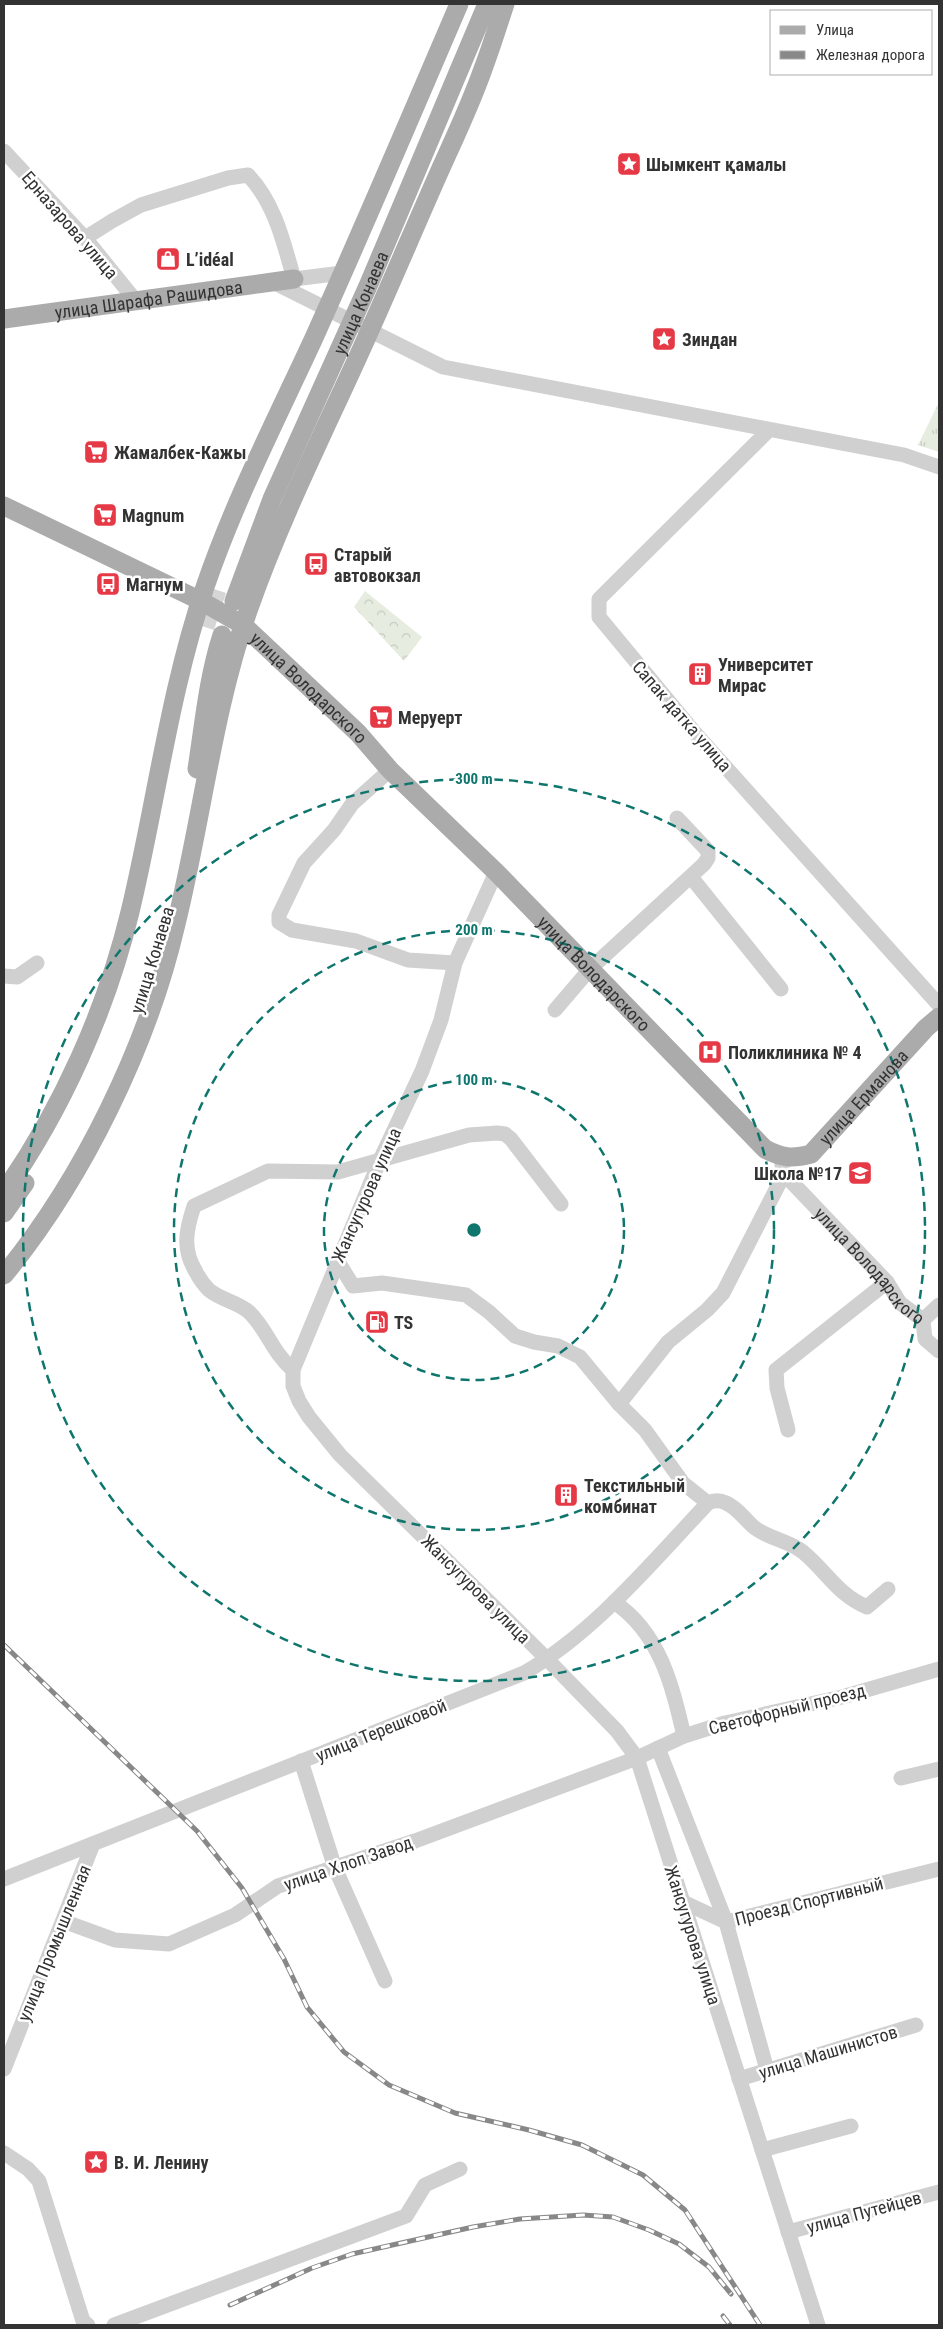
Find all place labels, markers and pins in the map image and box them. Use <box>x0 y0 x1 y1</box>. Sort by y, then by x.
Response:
place icon: Шымкент қамалы <box>616 151 642 177</box>
place label: Шымкент қамалы <box>646 154 787 175</box>
shop icon: L’idéal <box>155 246 181 272</box>
place label: L’idéal <box>186 249 234 270</box>
place icon: Зиндан <box>651 326 677 352</box>
place label: Зиндан <box>682 329 737 350</box>
supermarket icon: Жамалбек-Кажы <box>83 439 109 465</box>
place label: Жамалбек-Кажы <box>114 442 246 463</box>
supermarket icon: Magnum <box>92 502 118 528</box>
place label: Magnum <box>122 505 184 526</box>
place label: Старый автовокзал <box>334 544 421 586</box>
bus stop icon: Старый автовокзал <box>303 551 329 577</box>
bus stop icon: Магнум <box>95 571 121 597</box>
place label: Магнум <box>126 574 184 595</box>
place label: Университет Мирас <box>718 654 813 696</box>
building icon: Университет Мирас <box>687 661 713 687</box>
supermarket icon: Меруерт <box>368 704 394 730</box>
place label: Меруерт <box>398 707 462 728</box>
hospital icon: Поликлиника № 4 <box>697 1039 723 1065</box>
place label: Поликлиника № 4 <box>728 1042 862 1063</box>
school or university icon: Школа №17 <box>847 1160 873 1186</box>
place label: Школа №17 <box>754 1163 842 1184</box>
centre of rings <box>465 1221 483 1239</box>
fuel station icon: TS <box>364 1309 390 1335</box>
place label: TS <box>394 1312 414 1333</box>
place label: Текстильный комбинат <box>584 1475 685 1517</box>
building icon: Текстильный комбинат <box>553 1482 579 1508</box>
place icon: В. И. Ленину <box>83 2149 109 2175</box>
place label: В. И. Ленину <box>114 2152 208 2173</box>

